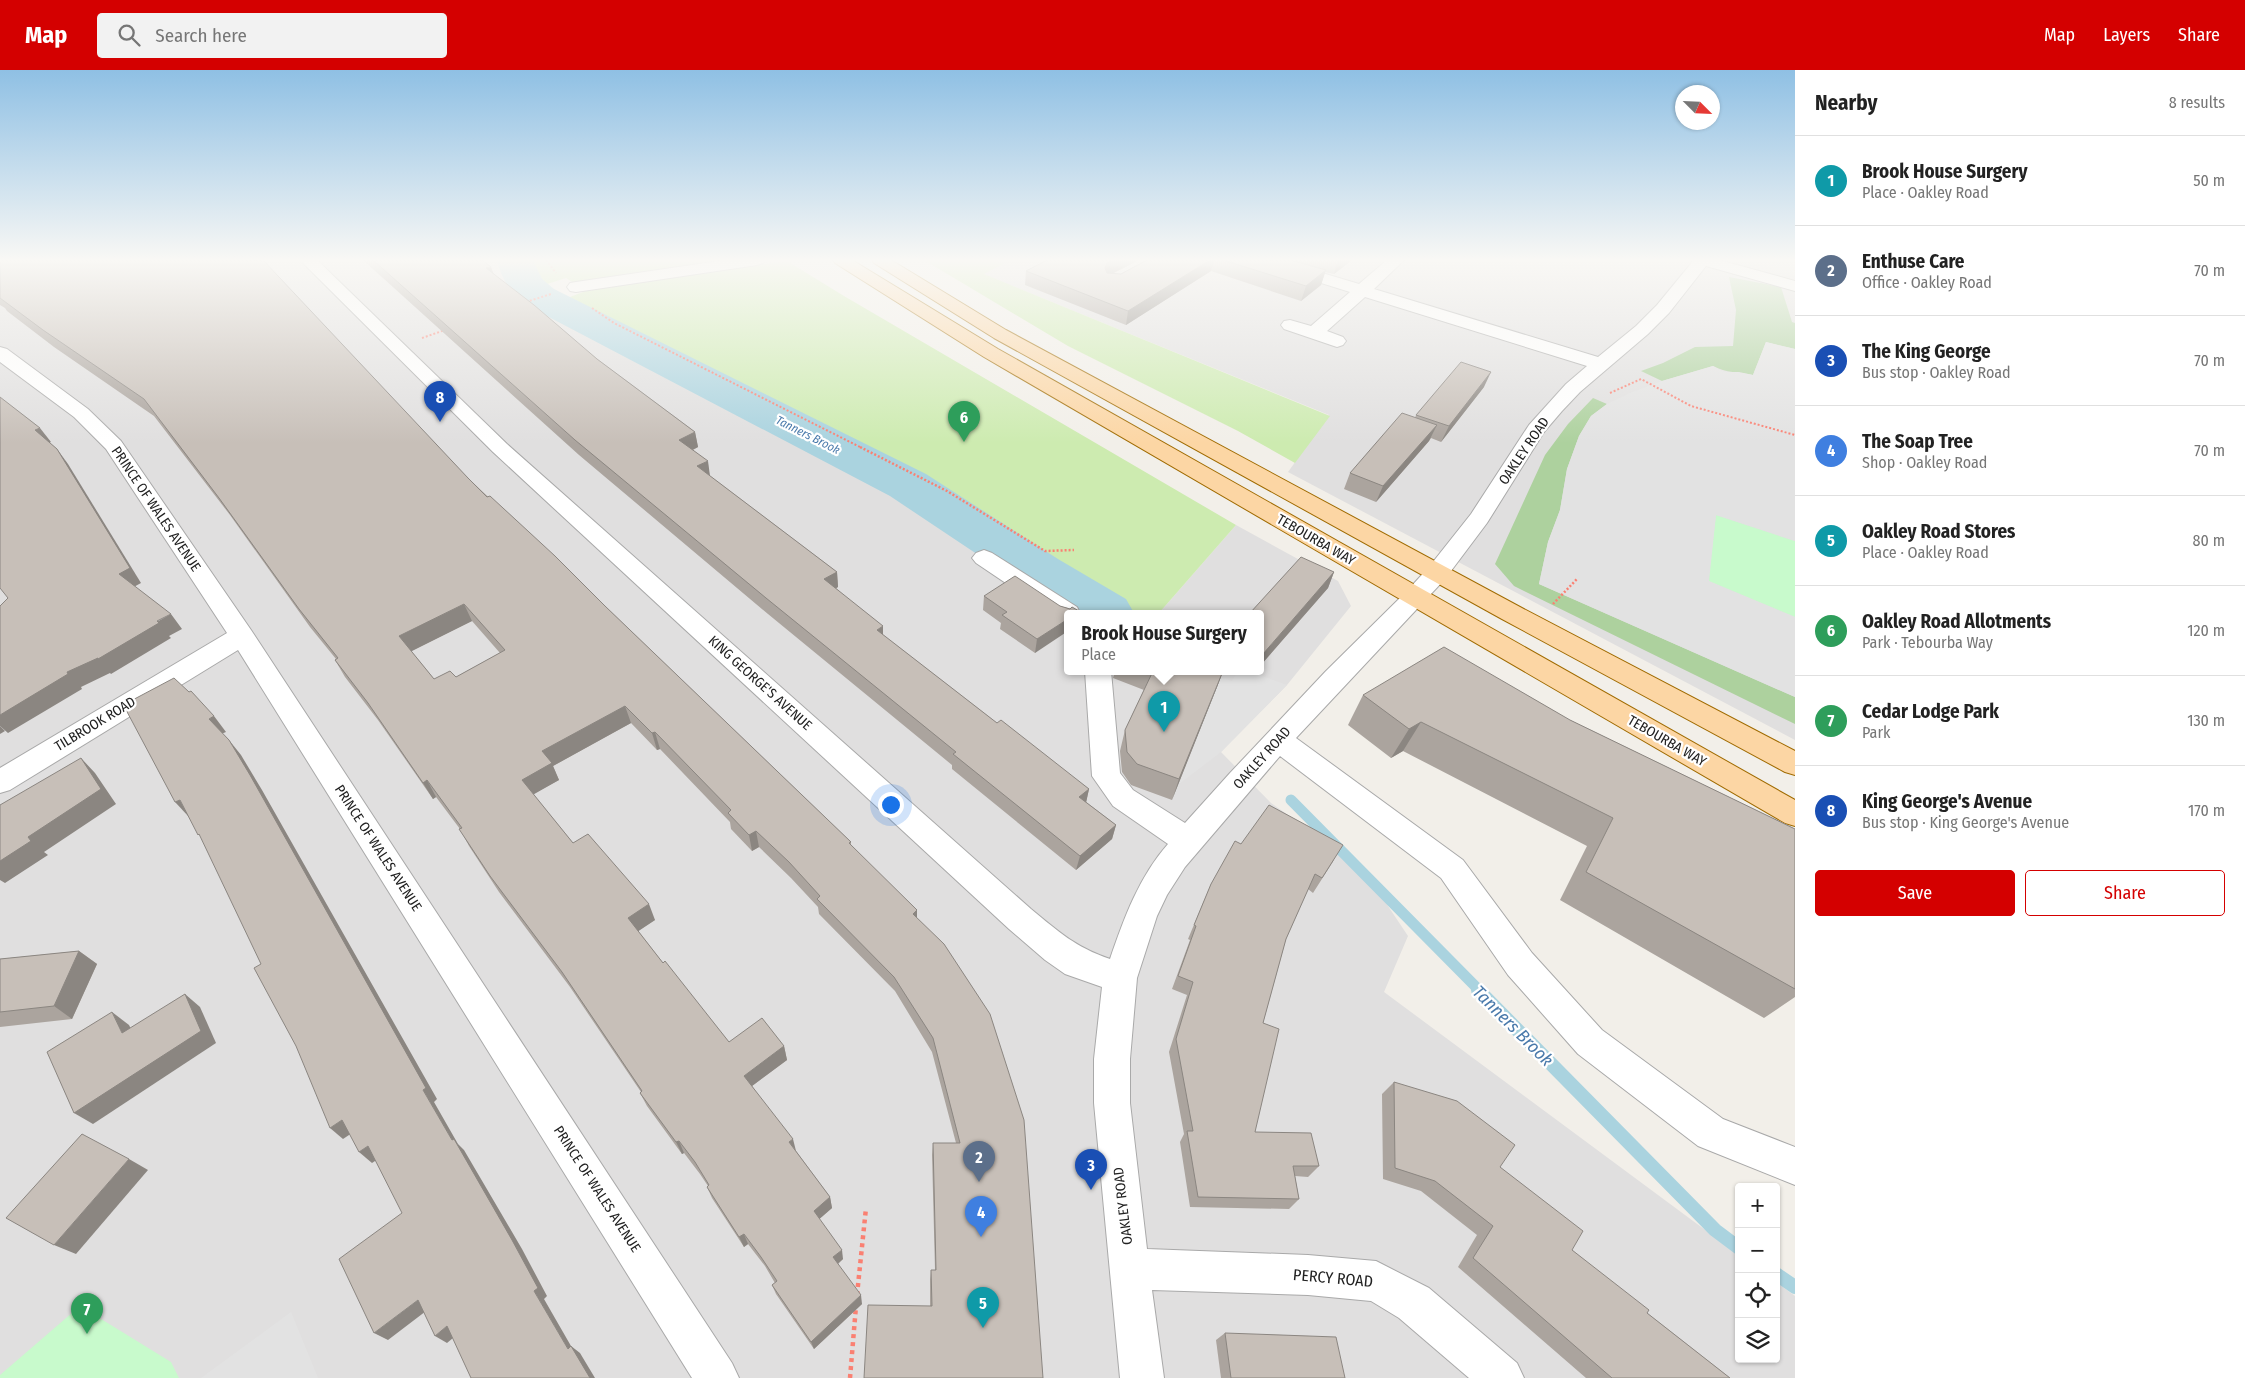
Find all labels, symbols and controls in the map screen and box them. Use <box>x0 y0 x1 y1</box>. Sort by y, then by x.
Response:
search box <box>97 13 447 58</box>
text: Map <box>25 21 67 49</box>
icon: search <box>115 21 143 49</box>
text: Search here <box>155 24 247 47</box>
text: Map <box>2044 24 2075 46</box>
text: Layers <box>2103 24 2150 46</box>
text: Share <box>2178 24 2220 46</box>
north arrow <box>1675 85 1720 130</box>
text: Nearby <box>1815 90 1877 116</box>
text: 8 results <box>2169 93 2225 112</box>
text: Brook House Surgery <box>1862 160 2027 183</box>
text: 1 <box>1828 171 1834 190</box>
text: 50 m <box>2193 171 2225 190</box>
text: Place · Oakley Road <box>1862 183 1989 202</box>
text: Enthuse Care <box>1862 250 1964 273</box>
text: 2 <box>1827 261 1835 280</box>
text: 70 m <box>2194 261 2225 280</box>
text: Office · Oakley Road <box>1862 273 1992 292</box>
text: The King George <box>1862 340 1991 363</box>
text: 3 <box>1827 351 1835 370</box>
text: 70 m <box>2194 351 2225 370</box>
text: Bus stop · Oakley Road <box>1862 363 2011 382</box>
pin: 8 <box>424 381 456 422</box>
pin: 6 <box>948 401 980 442</box>
water label: Tanners Brook <box>774 413 842 457</box>
street label: OAKLEY ROAD <box>1495 414 1553 488</box>
text: The Soap Tree <box>1862 430 1973 453</box>
text: 4 <box>1827 441 1835 460</box>
text: 70 m <box>2194 441 2225 460</box>
street label: PRINCE OF WALES AVENUE <box>108 443 204 575</box>
text: Shop · Oakley Road <box>1862 453 1987 472</box>
street label: TEBOURBA WAY <box>1274 511 1358 569</box>
text: Oakley Road Stores <box>1862 520 2015 543</box>
text: 5 <box>1827 531 1835 550</box>
text: 80 m <box>2193 531 2225 550</box>
text: Place · Oakley Road <box>1862 543 1989 562</box>
popup <box>1064 610 1264 675</box>
text: Oakley Road Allotments <box>1862 610 2051 633</box>
text: 6 <box>1827 621 1835 640</box>
text: 120 m <box>2187 621 2225 640</box>
text: Brook House Surgery <box>1081 622 1247 645</box>
street label: KING GEORGE'S AVENUE <box>705 632 816 734</box>
text: Park · Tebourba Way <box>1862 633 1993 652</box>
text: Place <box>1081 645 1116 664</box>
pin: 1 <box>1148 691 1180 732</box>
street label: TILBROOK ROAD <box>51 693 139 755</box>
text: Cedar Lodge Park <box>1862 700 1999 723</box>
text: 7 <box>1828 711 1834 730</box>
text: 130 m <box>2187 711 2225 730</box>
street label: TEBOURBA WAY <box>1625 712 1709 770</box>
street label: OAKLEY ROAD <box>1230 723 1294 793</box>
text: Park <box>1862 723 1890 742</box>
street label: PRINCE OF WALES AVENUE <box>331 782 425 915</box>
text: King George's Avenue <box>1862 790 2032 813</box>
your location <box>878 792 904 818</box>
text: 8 <box>1827 801 1835 820</box>
text: 170 m <box>2188 801 2225 820</box>
text: Bus stop · King George's Avenue <box>1862 813 2069 832</box>
button: Save <box>1815 870 2015 916</box>
button: Share <box>2025 870 2225 916</box>
water label: Tanners Brook <box>1468 981 1558 1071</box>
street label: PRINCE OF WALES AVENUE <box>550 1123 644 1256</box>
pin: 2 <box>963 1141 995 1182</box>
pin: 3 <box>1075 1149 1107 1190</box>
street label: OAKLEY ROAD <box>1110 1166 1136 1246</box>
map controls <box>1735 1183 1780 1363</box>
button: + <box>1735 1183 1780 1228</box>
pin: 4 <box>965 1196 997 1237</box>
button: − <box>1735 1228 1780 1273</box>
street label: PERCY ROAD <box>1292 1265 1374 1291</box>
button: locate <box>1735 1273 1780 1318</box>
pin: 5 <box>967 1287 999 1328</box>
pin: 7 <box>71 1293 103 1334</box>
button: layers <box>1735 1318 1780 1363</box>

